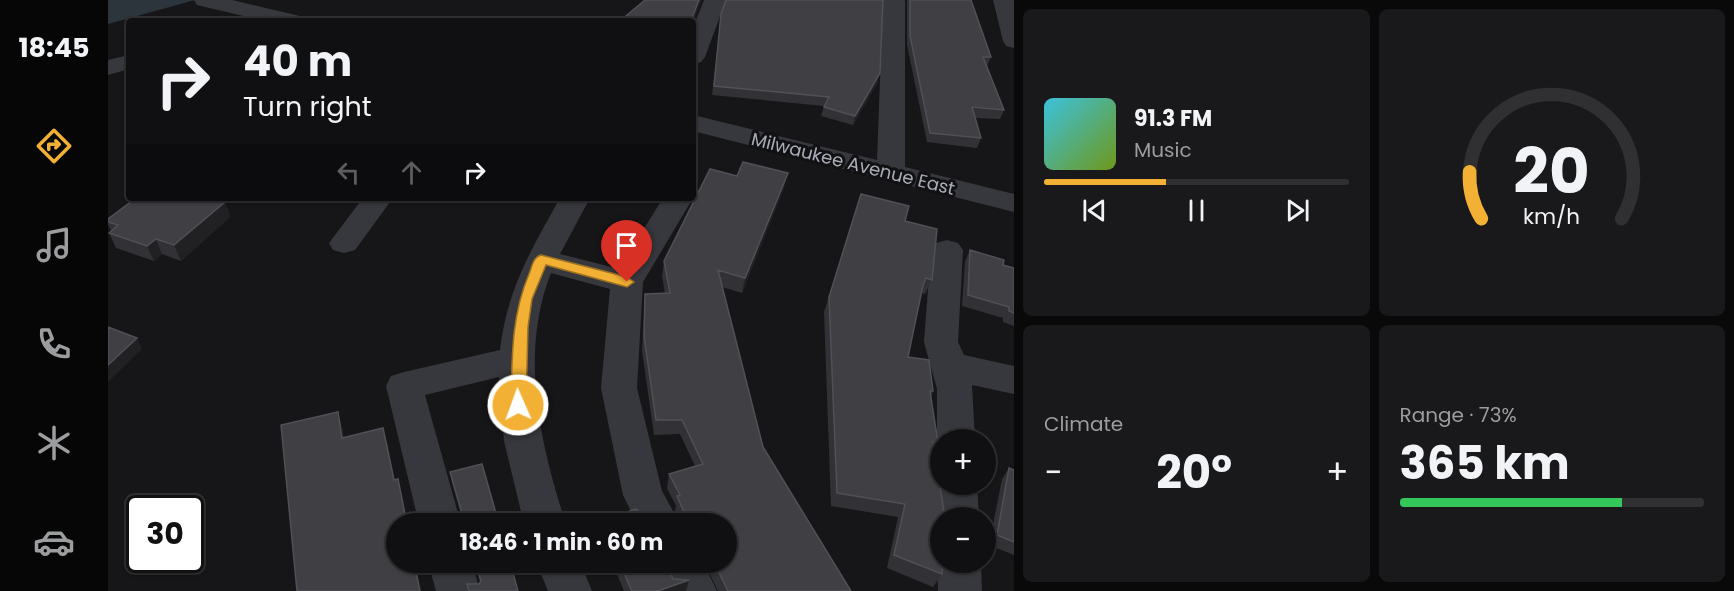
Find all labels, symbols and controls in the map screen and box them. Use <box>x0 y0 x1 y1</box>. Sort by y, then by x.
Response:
text: 18:45 <box>18 29 90 66</box>
text: 40 m <box>243 32 352 91</box>
icon: right <box>144 42 222 120</box>
text: Turn right <box>243 88 372 125</box>
text: 91.3 FM <box>1134 103 1212 134</box>
icon: directions <box>33 125 75 167</box>
street label: Milwaukee Avenue East <box>749 126 958 201</box>
text: 20 <box>1514 128 1590 216</box>
text: Music <box>1134 136 1192 164</box>
icon: left <box>332 156 365 189</box>
icon: ahead <box>395 156 428 189</box>
icon: right <box>458 156 491 189</box>
icon: previous <box>1078 194 1111 227</box>
icon: pause <box>1180 194 1213 227</box>
icon: next <box>1281 194 1314 227</box>
text: km/h <box>1523 202 1580 233</box>
pin <box>601 220 652 282</box>
icon: music <box>33 224 75 266</box>
icon: arrive <box>610 229 643 262</box>
icon: phone <box>33 323 75 365</box>
position arrow <box>486 373 550 437</box>
text: Range · 73% <box>1400 401 1517 429</box>
text: Climate <box>1044 410 1123 438</box>
icon: climate <box>33 422 75 464</box>
map controls <box>930 429 996 573</box>
button: + <box>930 429 996 495</box>
text: 365 km <box>1400 432 1570 495</box>
text: 20° <box>1156 441 1232 504</box>
text: − <box>1044 449 1062 496</box>
text: + <box>1326 449 1348 496</box>
speed limit sign: 30 <box>126 495 204 573</box>
button: − <box>930 507 996 573</box>
icon: car <box>33 521 75 563</box>
text: 18:46 · 1 min · 60 m <box>460 527 663 558</box>

